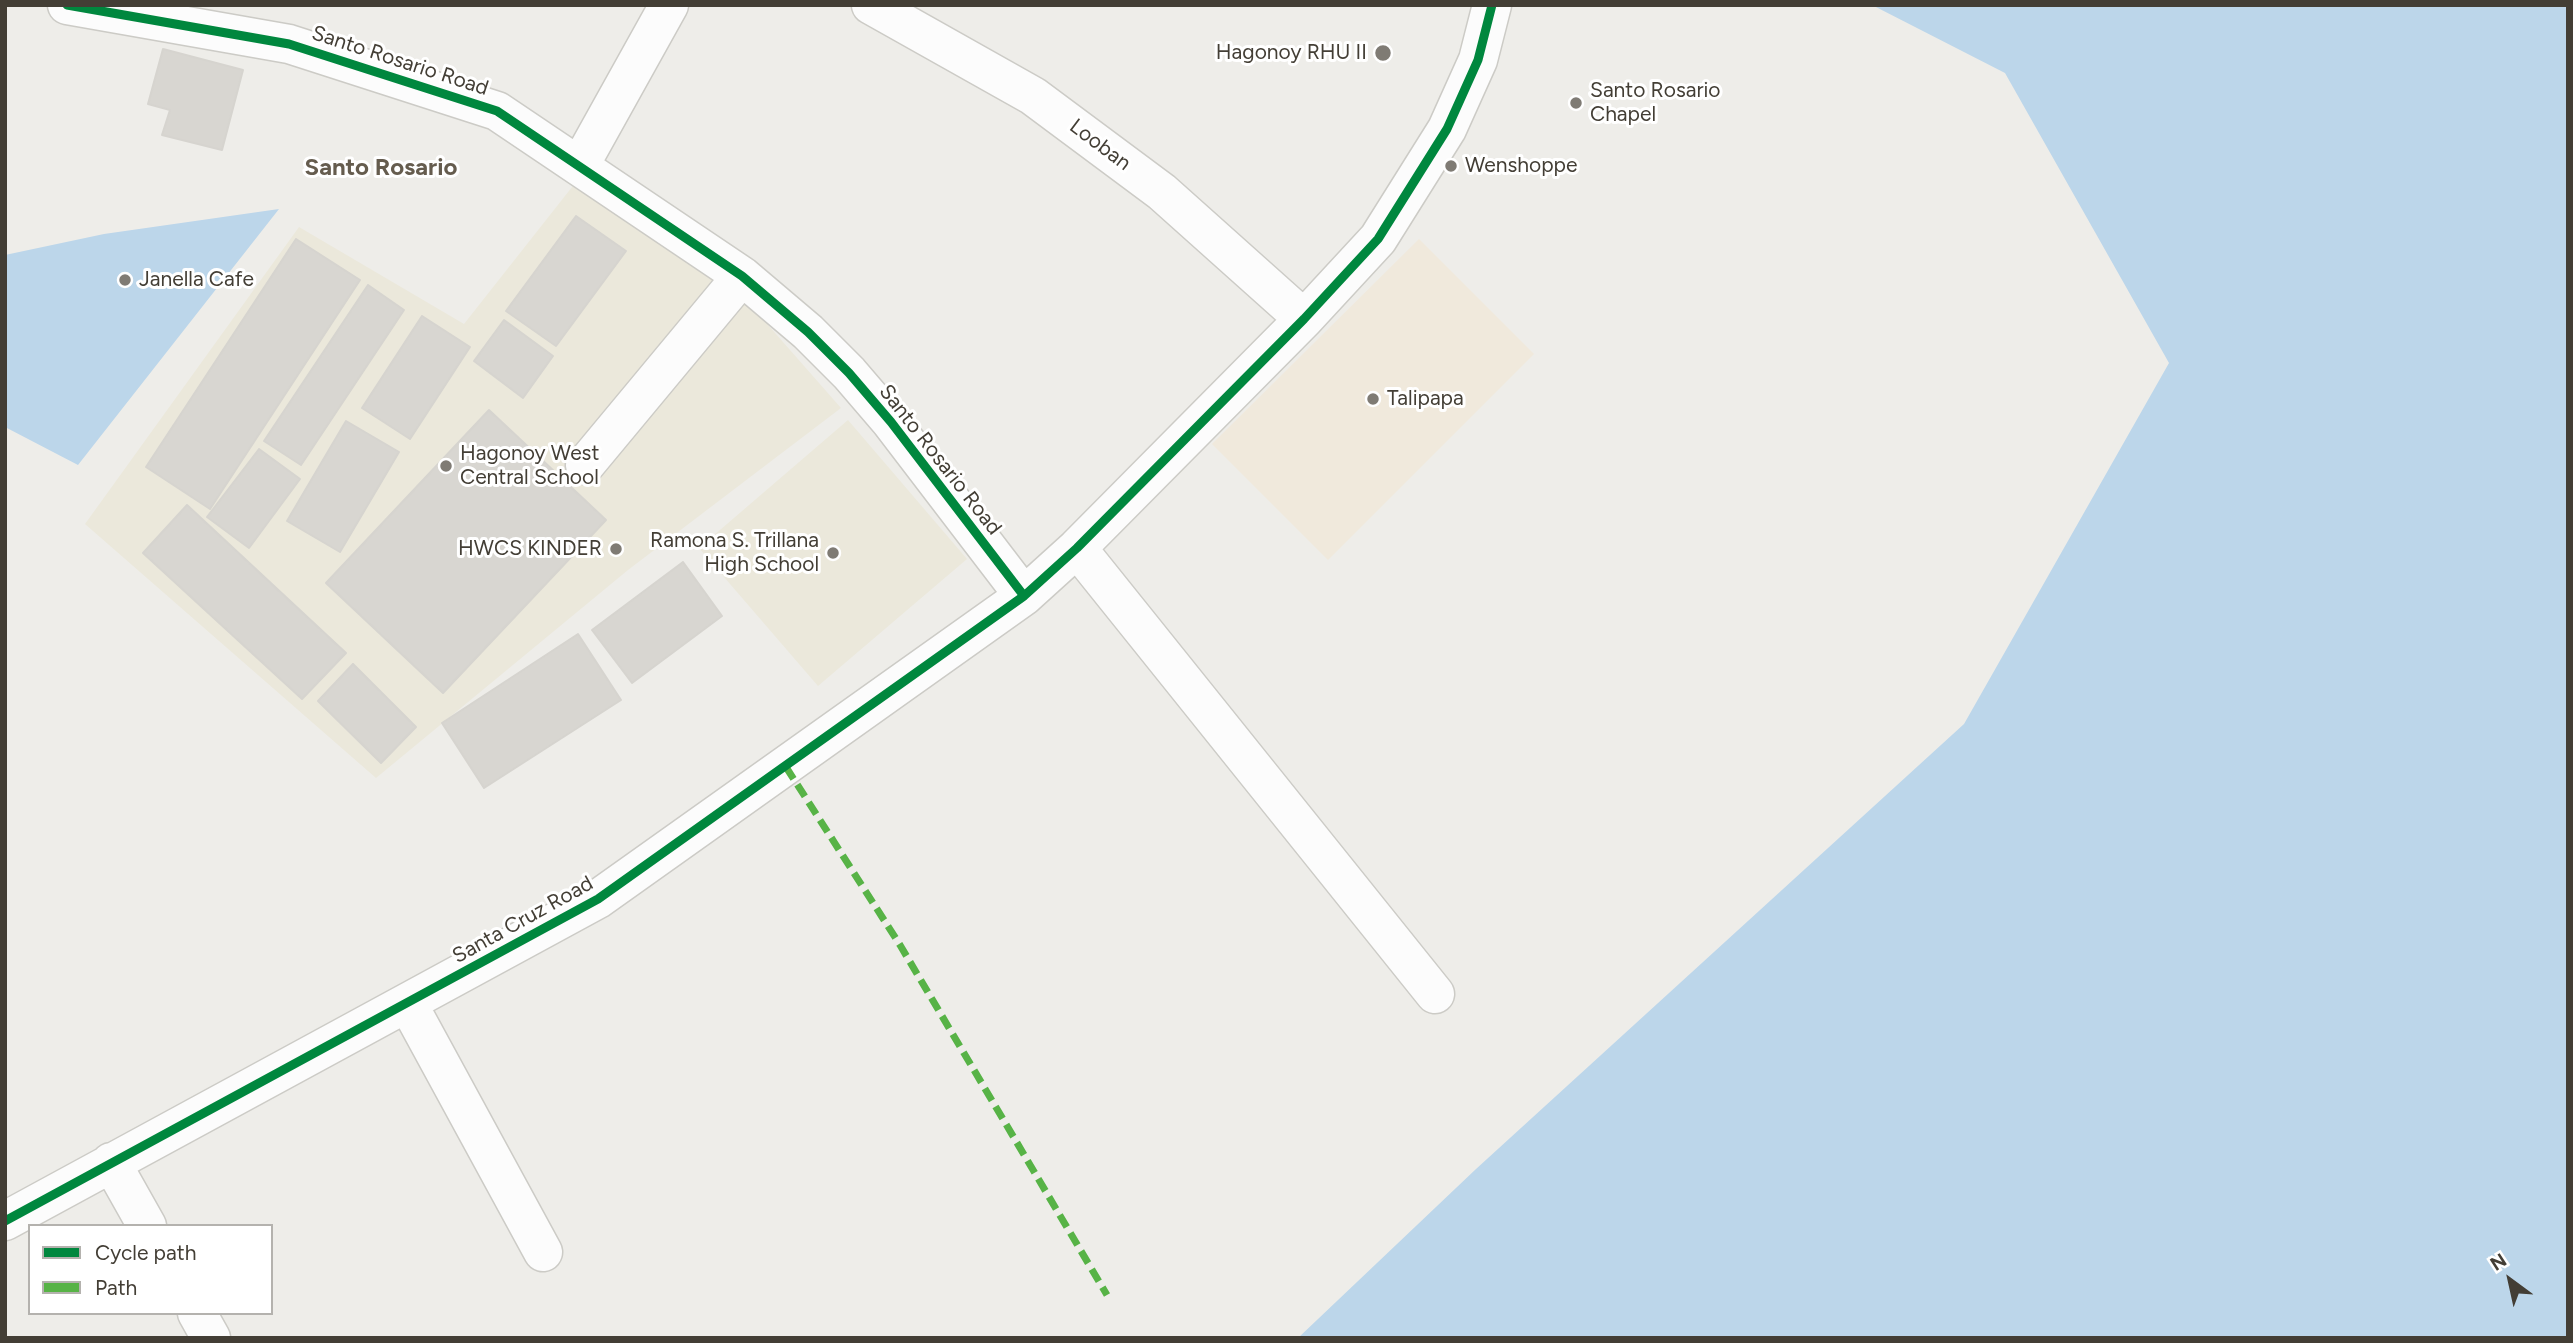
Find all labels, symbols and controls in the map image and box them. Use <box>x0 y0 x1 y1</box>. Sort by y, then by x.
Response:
street label: Santo Rosario Road <box>309 21 491 101</box>
place label: Hagonoy RHU II <box>1216 40 1367 66</box>
marker: Hagonoy RHU II <box>1373 43 1393 63</box>
place label: Santo Rosario Chapel <box>1590 78 1721 128</box>
marker: Santo Rosario Chapel <box>1568 95 1584 111</box>
street label: Looban <box>1064 114 1136 176</box>
place label: Wenshoppe <box>1465 153 1577 179</box>
district label: Santo Rosario <box>305 154 457 182</box>
marker: Wenshoppe <box>1443 158 1459 174</box>
place label: Janella Cafe <box>139 267 254 293</box>
marker: Janella Cafe <box>117 272 133 288</box>
street label: Santo Rosario Road <box>873 380 1007 540</box>
place label: Talipapa <box>1387 386 1464 412</box>
marker: Talipapa <box>1365 391 1381 407</box>
place label: Hagonoy West Central School <box>460 441 599 491</box>
marker: Hagonoy West Central School <box>438 458 454 474</box>
place label: Ramona S. Trillana High School <box>650 528 819 578</box>
place label: HWCS KINDER <box>458 536 602 562</box>
marker: HWCS KINDER <box>608 541 624 557</box>
marker: Ramona S. Trillana High School <box>825 545 841 561</box>
street label: Santa Cruz Road <box>448 871 598 969</box>
legend <box>28 1224 273 1315</box>
text: Cycle path <box>95 1240 196 1265</box>
north arrow <box>2475 1245 2545 1315</box>
text: N <box>2486 1248 2511 1276</box>
text: Path <box>95 1275 137 1300</box>

